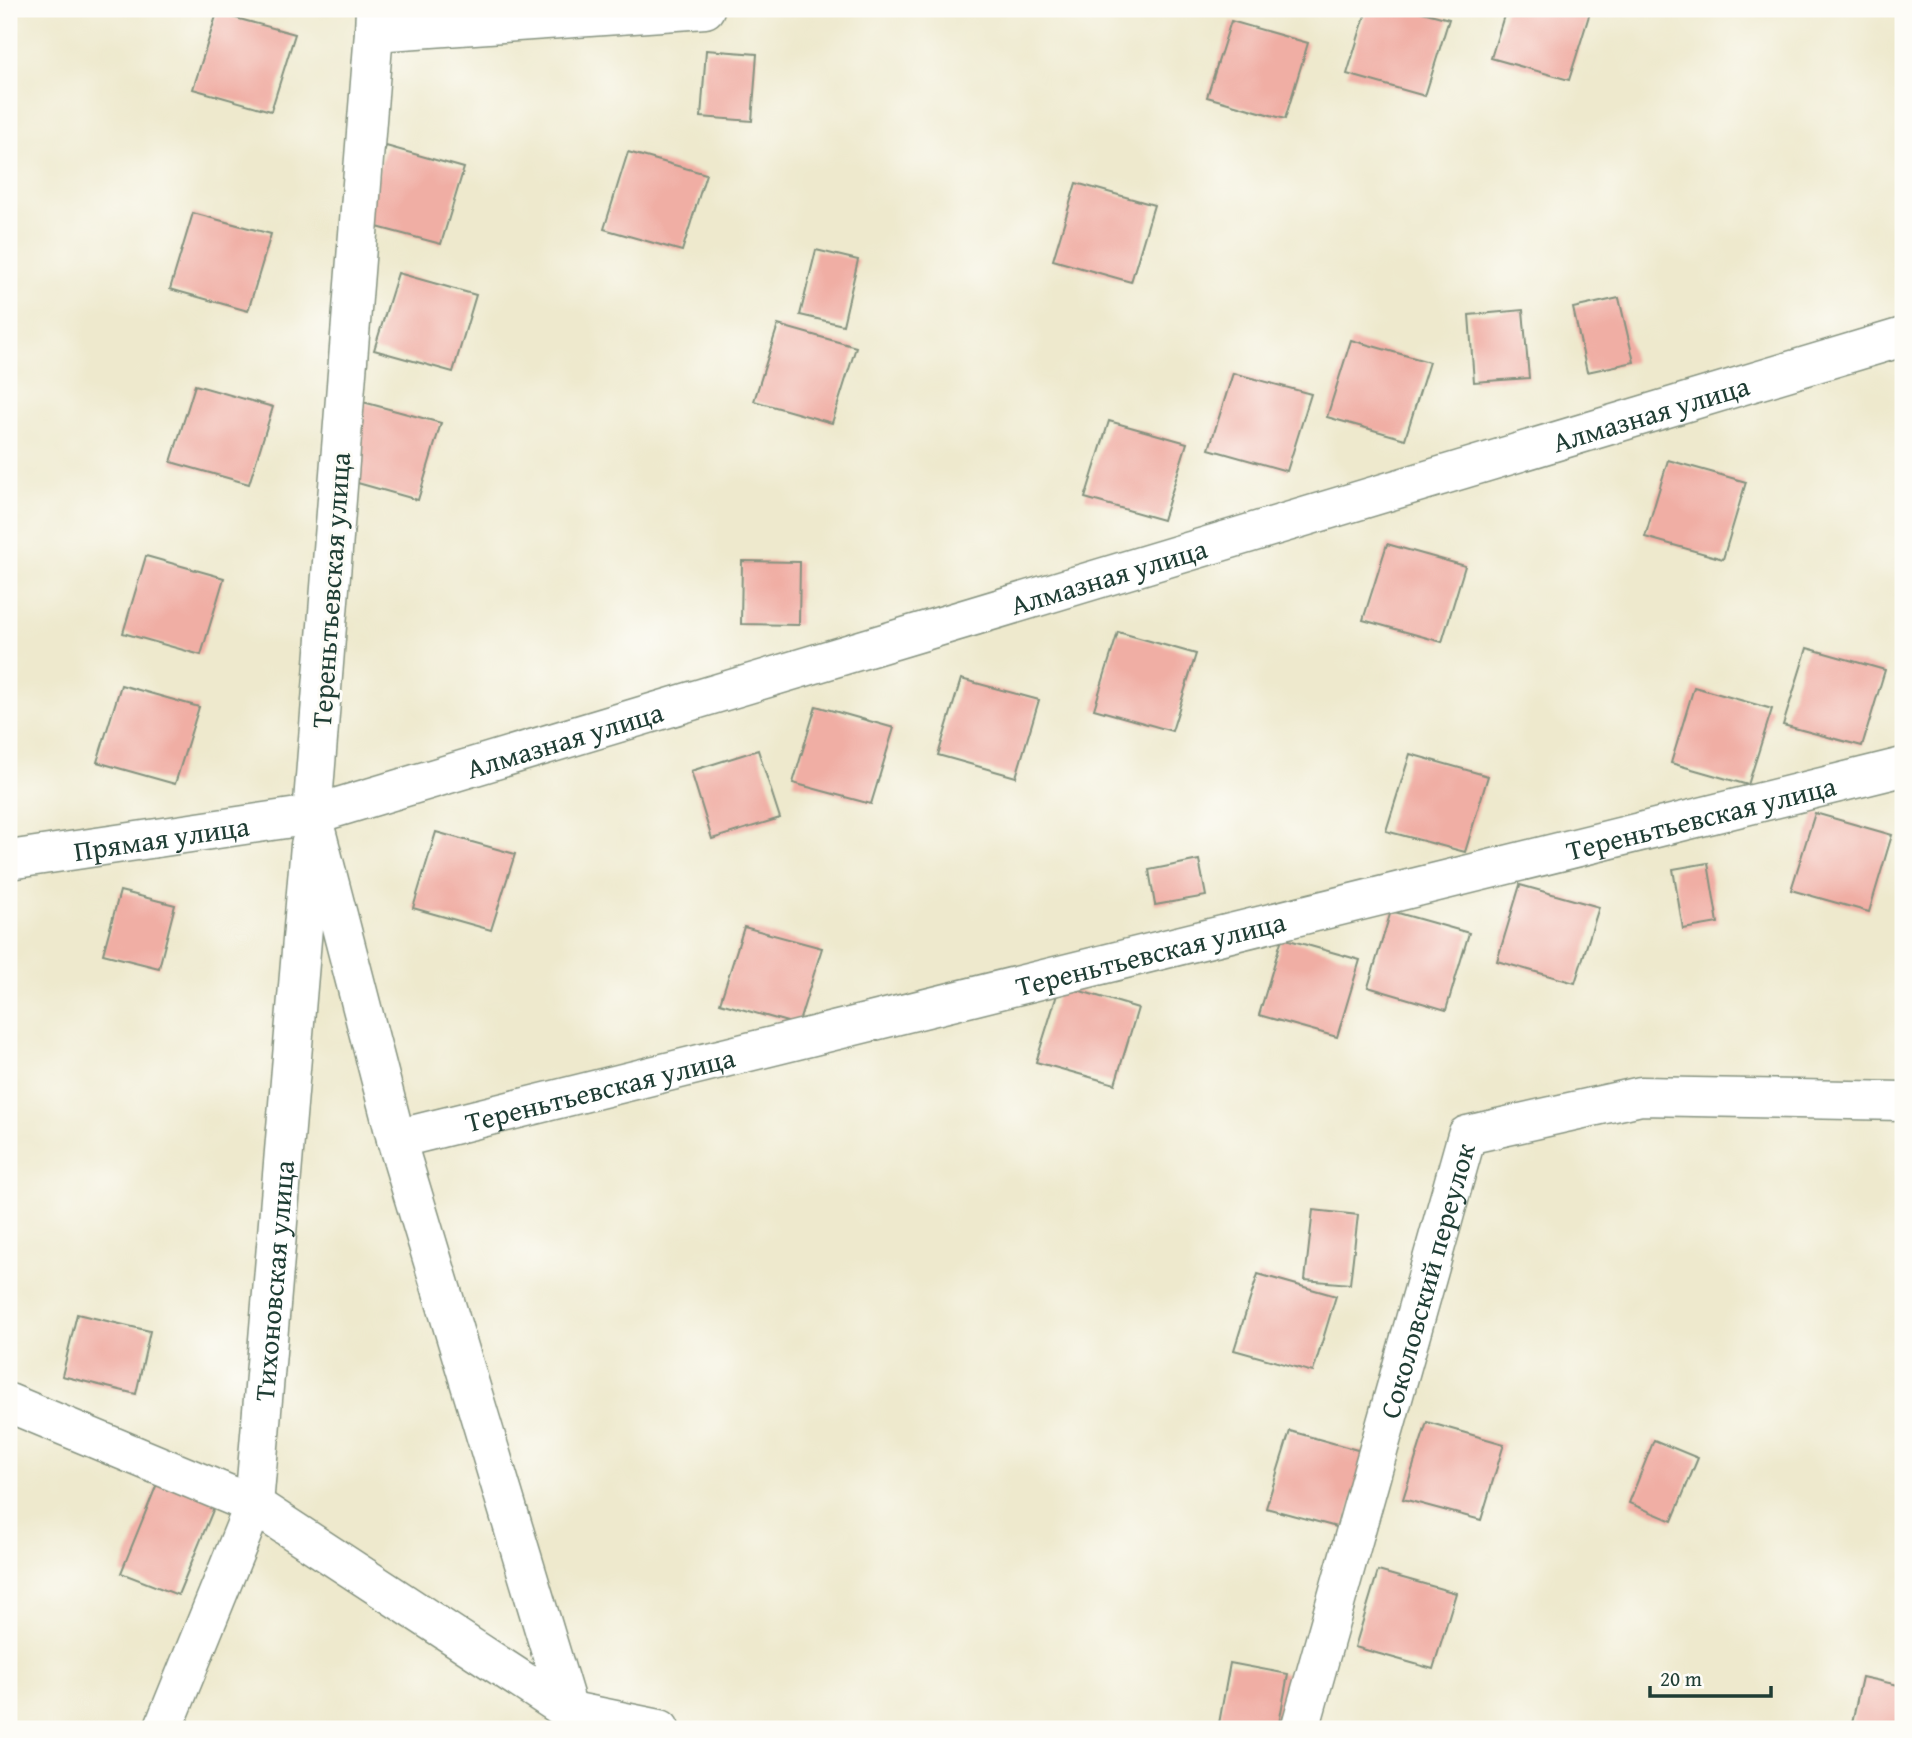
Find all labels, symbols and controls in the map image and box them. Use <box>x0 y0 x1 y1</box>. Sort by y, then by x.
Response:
street label: Алмазная улица <box>1547 364 1755 462</box>
street label: Тереньтьевская улица <box>300 450 360 729</box>
street label: Алмазная улица <box>1005 527 1212 625</box>
street label: Алмазная улица <box>461 690 668 788</box>
street label: Тереньтьевская улица <box>1562 764 1841 870</box>
street label: Прямая улица <box>71 804 252 871</box>
street label: Тереньтьевская улица <box>1011 900 1290 1006</box>
street label: Тереньтьевская улица <box>461 1035 740 1142</box>
street label: Соколовский переулок <box>1368 1138 1484 1423</box>
street label: Тихоновская улица <box>242 1158 304 1403</box>
scale bar <box>1650 1654 1770 1698</box>
text: 20 m <box>1660 1663 1702 1694</box>

